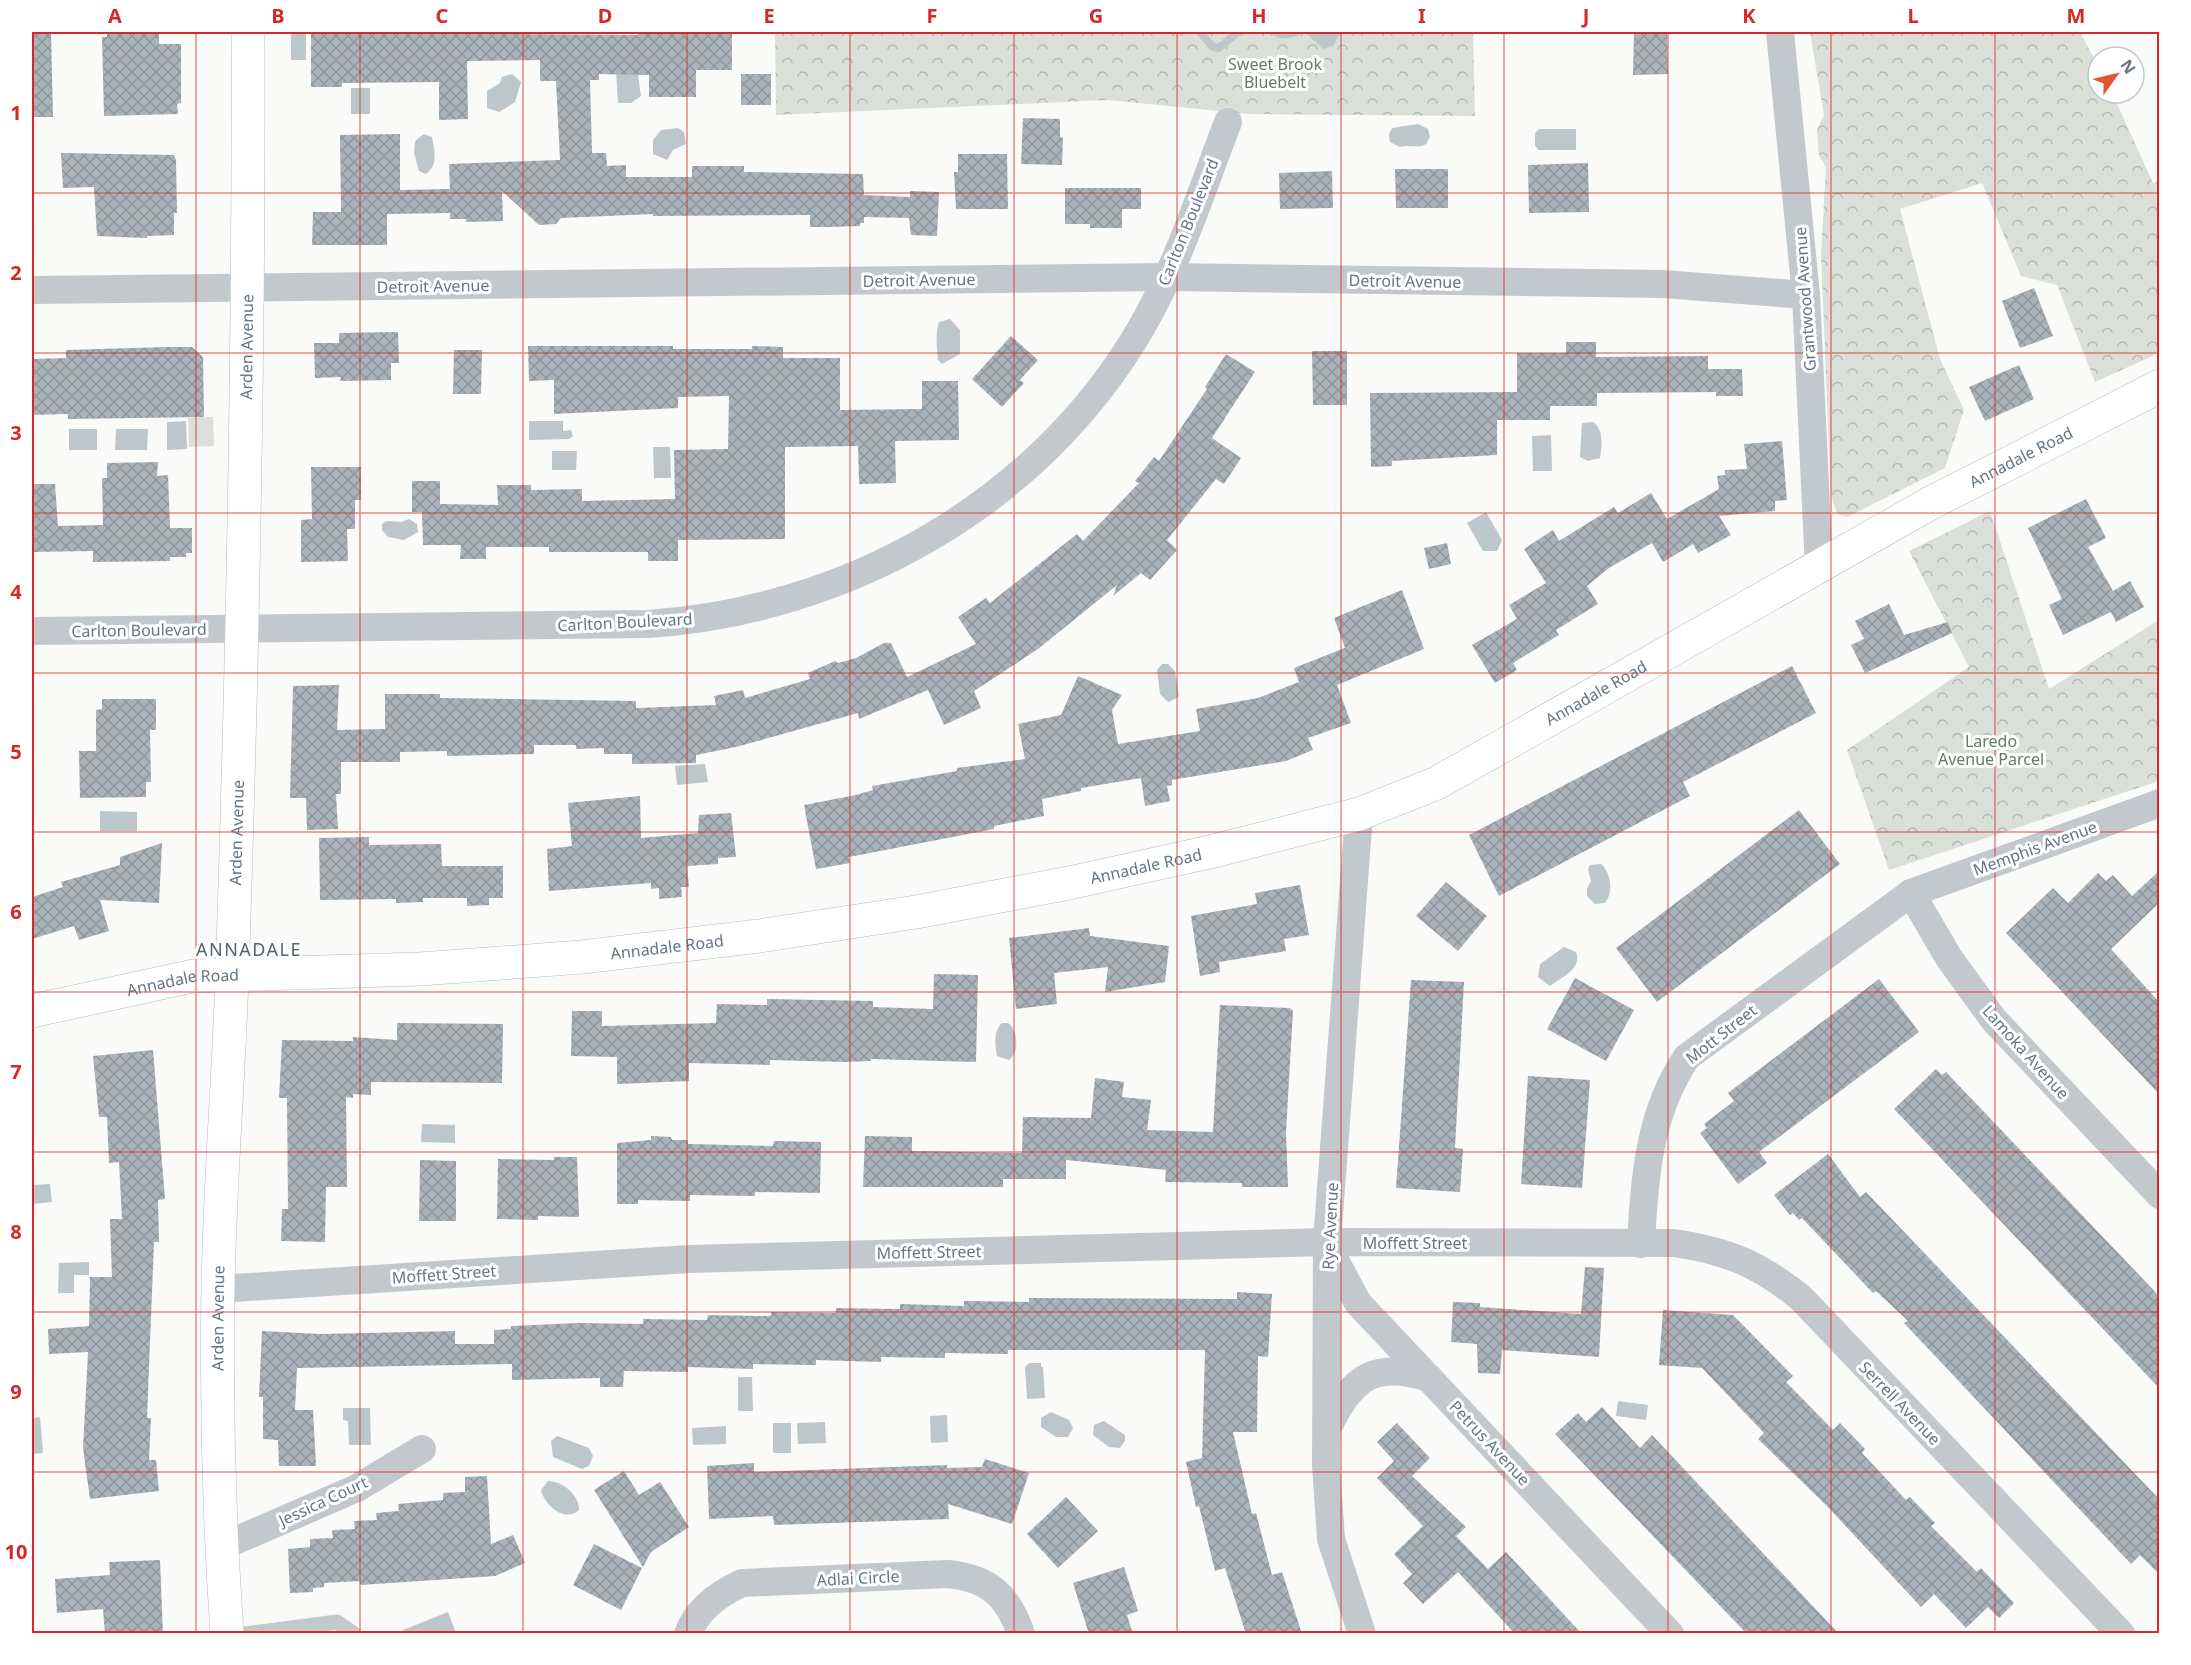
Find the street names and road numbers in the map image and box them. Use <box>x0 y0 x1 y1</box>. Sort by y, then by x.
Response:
street label: Carlton Boulevard <box>1152 155 1224 289</box>
street label: Grantwood Avenue <box>1789 226 1821 372</box>
street label: Detroit Avenue <box>862 268 976 292</box>
street label: Detroit Avenue <box>1348 269 1462 293</box>
street label: Detroit Avenue <box>376 274 490 298</box>
street label: Arden Avenue <box>235 294 258 400</box>
street label: Annadale Road <box>1965 421 2077 493</box>
street label: Carlton Boulevard <box>557 607 693 637</box>
street label: Carlton Boulevard <box>71 618 207 642</box>
street label: Annadale Road <box>1541 655 1651 730</box>
street label: Arden Avenue <box>224 779 249 886</box>
street label: Memphis Avenue <box>1970 815 2100 881</box>
street label: Annadale Road <box>1088 843 1204 889</box>
street label: Annadale Road <box>609 929 725 965</box>
street label: Annadale Road <box>125 964 239 1001</box>
street label: Mott Street <box>1681 999 1761 1069</box>
street label: Lamoka Avenue <box>1978 1000 2074 1104</box>
street label: Rye Avenue <box>1317 1182 1343 1270</box>
street label: Moffett Street <box>1363 1232 1468 1254</box>
street label: Moffett Street <box>877 1240 982 1264</box>
street label: Moffett Street <box>391 1259 497 1289</box>
street label: Arden Avenue <box>206 1265 229 1371</box>
street label: Serrell Avenue <box>1854 1356 1946 1450</box>
street label: Petrus Avenue <box>1445 1396 1535 1490</box>
street label: Jessica Court <box>273 1471 371 1532</box>
street label: Adlai Circle <box>816 1565 900 1591</box>

